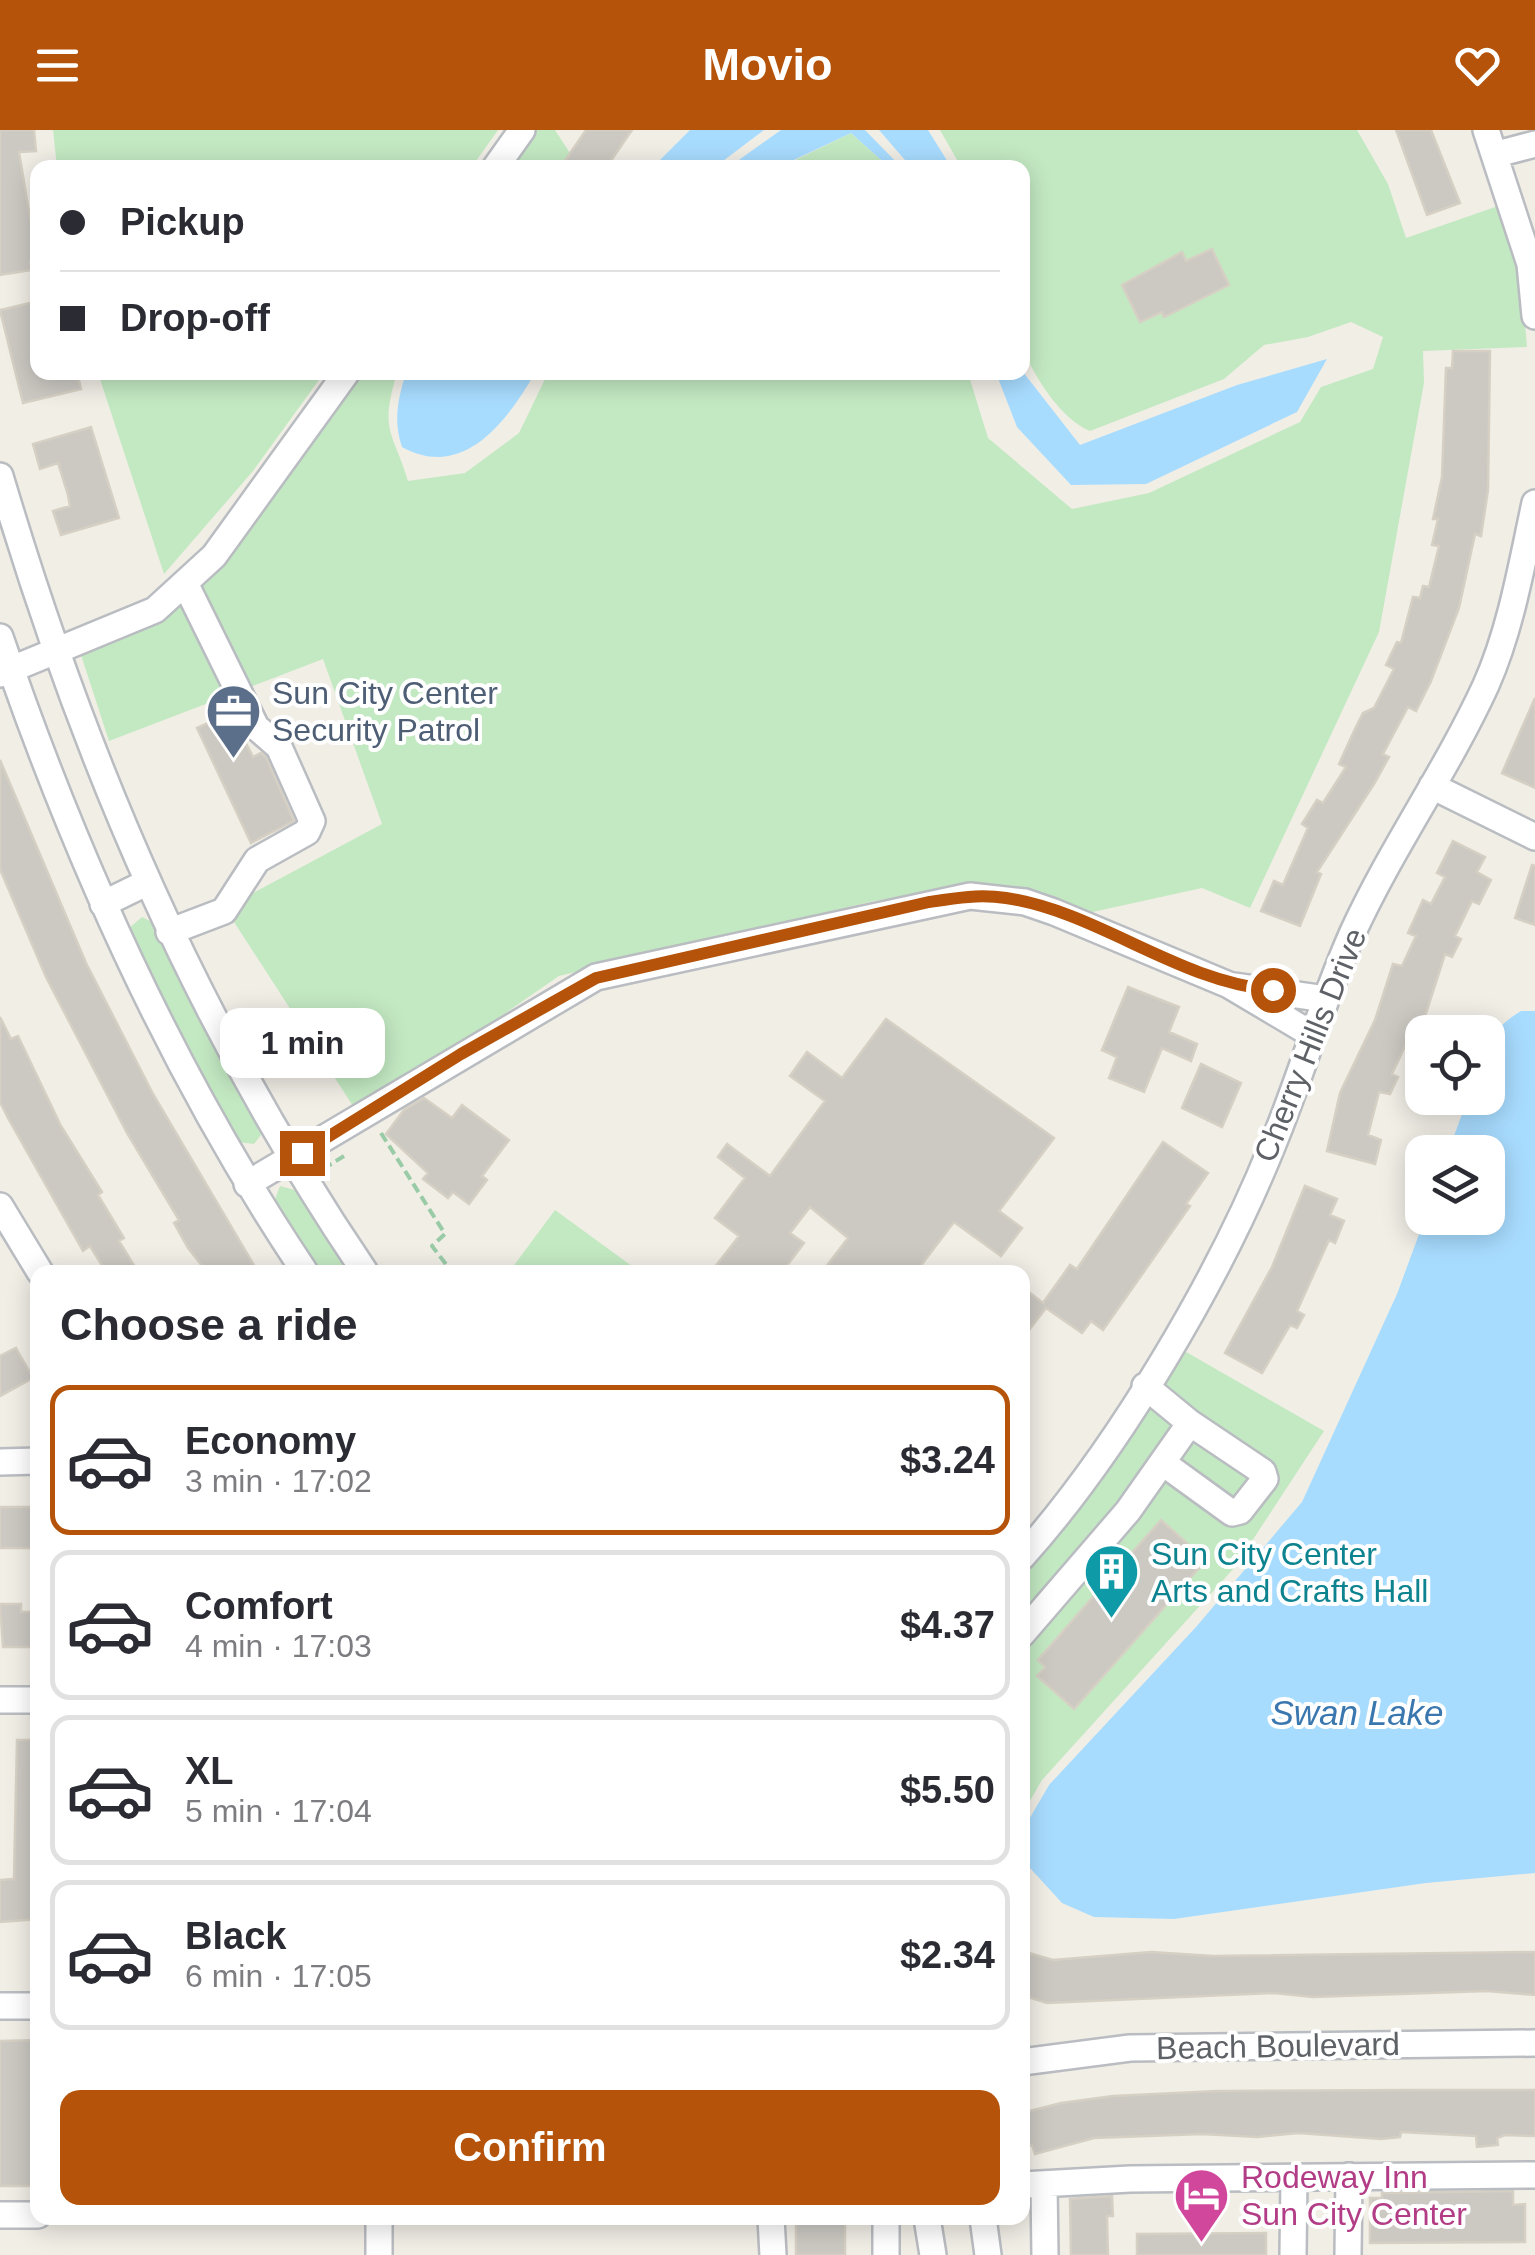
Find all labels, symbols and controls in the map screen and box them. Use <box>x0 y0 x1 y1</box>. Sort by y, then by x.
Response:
icon: menu <box>30 38 85 93</box>
icon: heart <box>1450 38 1505 93</box>
text: Movio <box>703 39 833 90</box>
text: Pickup <box>120 201 245 243</box>
text: Drop-off <box>120 297 270 339</box>
place label: Sun City Center Security Patrol <box>272 675 498 748</box>
office icon: Sun City Center Security Patrol <box>203 681 263 760</box>
street label: Cherry Hills Drive <box>1247 923 1373 1167</box>
route start <box>1251 968 1296 1013</box>
callout: 1 min <box>220 1008 384 1078</box>
map controls <box>1405 1015 1505 1235</box>
button: locate <box>1405 1015 1505 1115</box>
text: 1 min <box>261 1025 344 1061</box>
route end <box>280 1131 325 1176</box>
button: layers <box>1405 1135 1505 1235</box>
text: Choose a ride <box>60 1299 358 1350</box>
icon: car <box>65 1415 155 1505</box>
text: Economy <box>185 1420 356 1462</box>
text: $3.24 <box>900 1439 995 1481</box>
text: 3 min · 17:02 <box>185 1463 372 1499</box>
place label: Sun City Center Arts and Crafts Hall <box>1151 1536 1428 1609</box>
building icon: Sun City Center Arts and Crafts Hall <box>1082 1542 1142 1621</box>
icon: car <box>65 1580 155 1670</box>
text: Comfort <box>185 1585 333 1627</box>
text: $4.37 <box>900 1604 995 1646</box>
text: 4 min · 17:03 <box>185 1628 372 1664</box>
water label: Swan Lake <box>1270 1693 1444 1732</box>
icon: car <box>65 1745 155 1835</box>
text: XL <box>185 1750 234 1792</box>
text: $5.50 <box>900 1769 995 1811</box>
text: 5 min · 17:04 <box>185 1793 372 1829</box>
icon: car <box>65 1910 155 2000</box>
text: Black <box>185 1915 286 1957</box>
text: $2.34 <box>900 1934 995 1976</box>
text: 6 min · 17:05 <box>185 1958 372 1994</box>
street label: Beach Boulevard <box>1156 2026 1400 2066</box>
button: Confirm <box>60 2090 1000 2205</box>
place label: Rodeway Inn Sun City Center <box>1241 2159 1467 2232</box>
hotel icon: Rodeway Inn Sun City Center <box>1172 2165 1232 2244</box>

